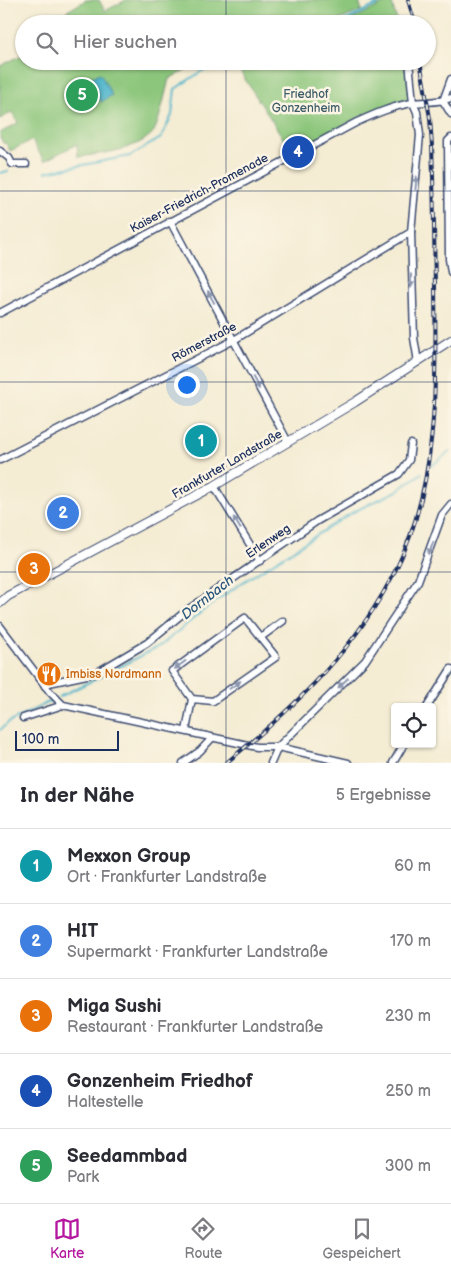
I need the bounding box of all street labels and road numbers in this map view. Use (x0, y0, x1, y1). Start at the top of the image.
street label: Kaiser-Friedrich-Promenade (127, 151, 271, 236)
street label: Römerstraße (169, 319, 239, 366)
street label: Frankfurter Landstraße (170, 427, 285, 502)
street label: Erlenweg (243, 521, 294, 562)

